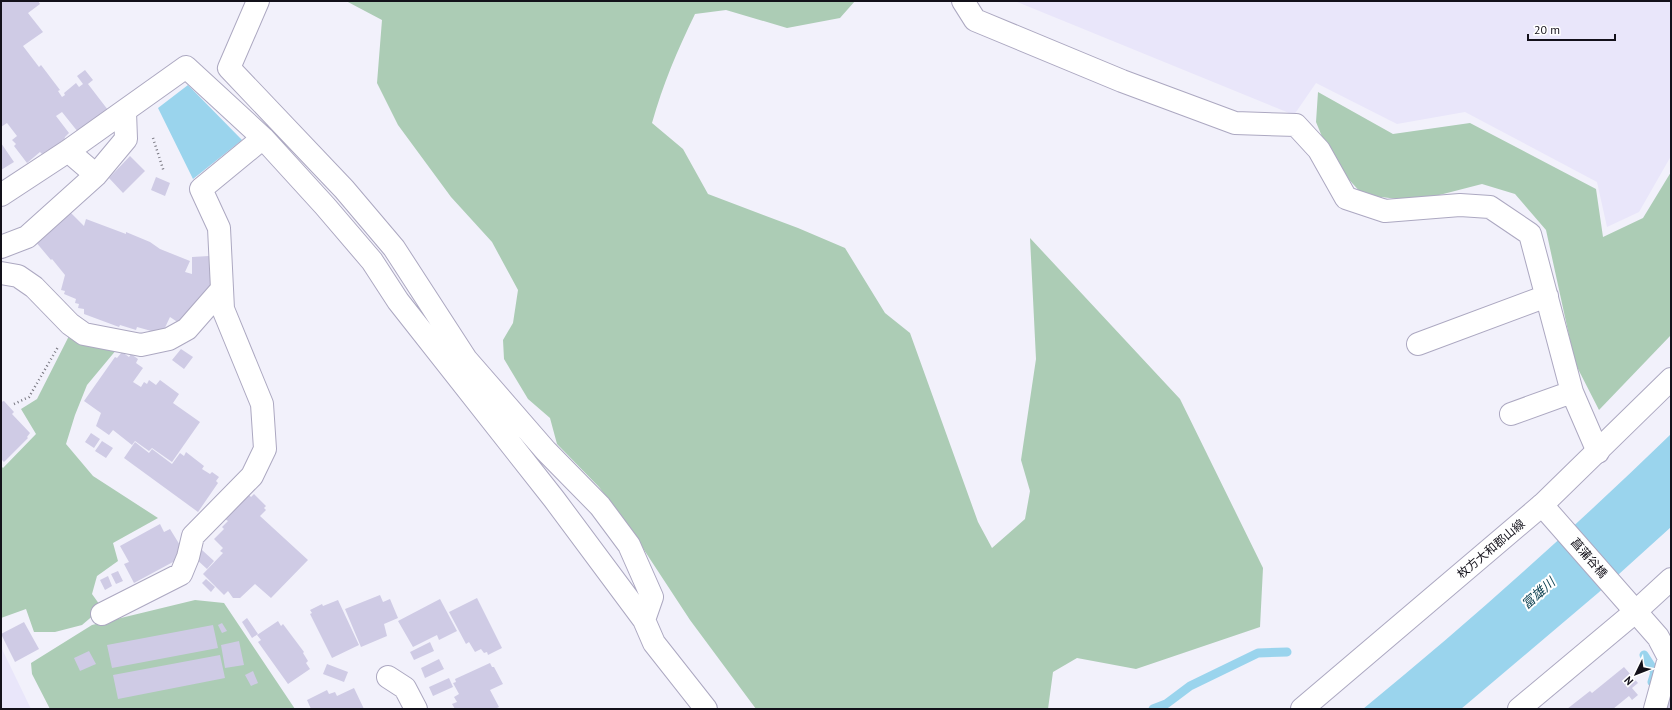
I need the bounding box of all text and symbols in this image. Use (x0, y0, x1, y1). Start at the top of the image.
scale bar (1528, 16, 1615, 42)
text: 20 m (1534, 22, 1560, 37)
street label: 枚方大和郡山線 (1454, 516, 1528, 581)
street label: 菖蒲谷橋 (1568, 535, 1611, 581)
water label: 富雄川 (1518, 573, 1560, 613)
north arrow (1616, 654, 1656, 694)
text: N (1621, 673, 1636, 688)

